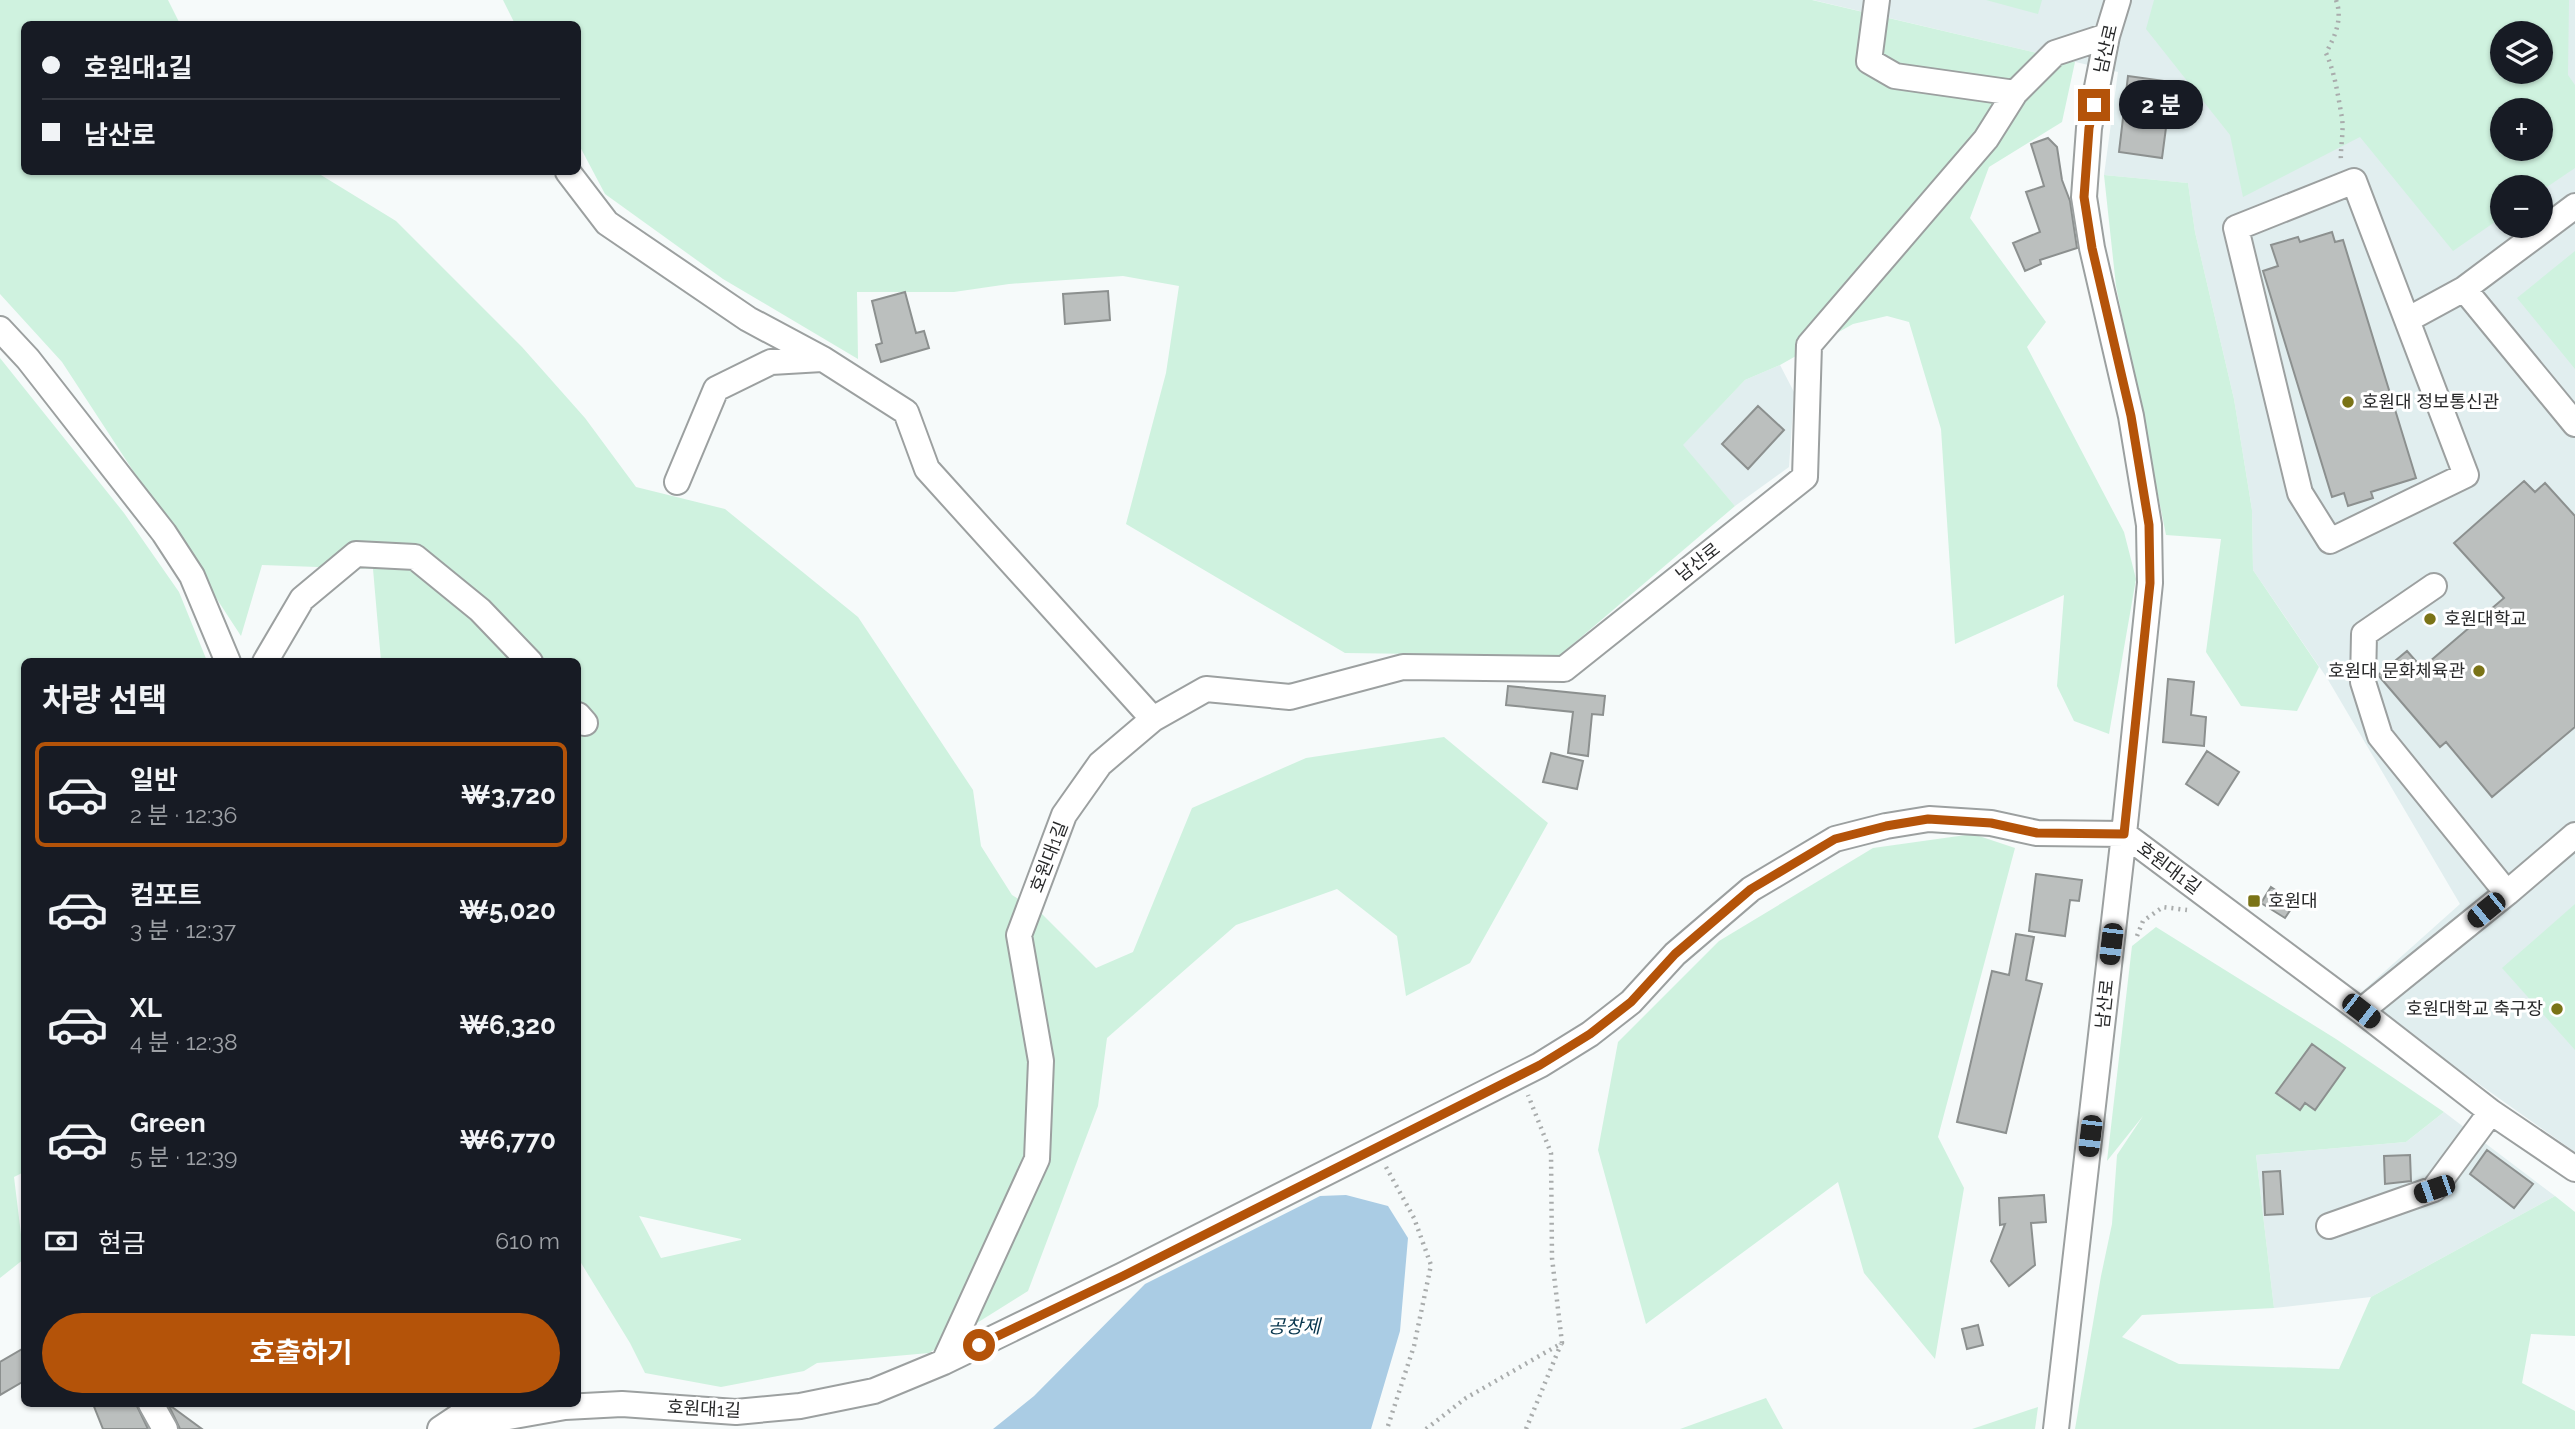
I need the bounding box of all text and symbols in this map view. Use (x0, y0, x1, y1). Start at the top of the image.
map controls (2490, 21, 2553, 238)
button: layers (2490, 21, 2553, 84)
street label: 남산로 (2090, 22, 2121, 75)
text: 호원대1길 (84, 53, 193, 83)
callout: 2 분 (2118, 80, 2202, 130)
route end (2078, 89, 2110, 121)
text: 2 분 (2141, 91, 2181, 118)
button: + (2490, 98, 2553, 161)
text: 남산로 (84, 120, 156, 150)
button: − (2490, 175, 2553, 238)
place label: 호원대 정보통신관 (2362, 391, 2500, 412)
marker: 호원대 정보통신관 (2340, 394, 2356, 410)
street label: 남산로 (1672, 538, 1724, 585)
place label: 호원대학교 (2444, 608, 2527, 629)
marker: 호원대학교 (2422, 611, 2438, 627)
place label: 호원대 문화체육관 (2328, 660, 2465, 681)
marker: 호원대 문화체육관 (2471, 663, 2487, 679)
text: 차량 선택 (42, 681, 167, 718)
icon: car (46, 763, 109, 826)
text: 일반 (130, 765, 178, 795)
text: ₩3,720 (461, 780, 556, 810)
text: 2 분 · 12:36 (130, 801, 237, 828)
street label: 호원대1길 (1025, 819, 1072, 895)
street label: 호원대1길 (2133, 837, 2205, 898)
icon: car (46, 878, 109, 941)
text: 컴포트 (130, 880, 202, 910)
car (2464, 889, 2509, 931)
place label: 호원대 (2268, 890, 2318, 911)
marker: 호원대 (2246, 893, 2262, 909)
text: ₩5,020 (459, 895, 556, 925)
text: 3 분 · 12:37 (130, 916, 236, 943)
car (2099, 922, 2124, 966)
street label: 남산로 (2091, 978, 2118, 1030)
car (2338, 990, 2385, 1032)
icon: car (46, 993, 109, 1056)
text: XL (130, 993, 162, 1023)
place label: 호원대학교 축구장 (2406, 998, 2543, 1019)
marker: 호원대학교 축구장 (2549, 1001, 2565, 1017)
text: ₩6,320 (459, 1010, 556, 1040)
text: 4 분 · 12:38 (130, 1028, 238, 1055)
icon: car (46, 1108, 109, 1171)
text: Green (130, 1108, 206, 1138)
car (2078, 1114, 2103, 1158)
text: ₩6,770 (460, 1125, 556, 1155)
text: 5 분 · 12:39 (130, 1143, 238, 1170)
car (2411, 1172, 2458, 1206)
icon: cash (42, 1222, 80, 1260)
text: 610 m (495, 1227, 560, 1254)
text: 현금 (98, 1228, 146, 1258)
button: 호출하기 (42, 1313, 560, 1393)
water label: 공창제 (1268, 1315, 1323, 1337)
route start (963, 1329, 995, 1361)
street label: 호원대1길 (667, 1396, 742, 1421)

